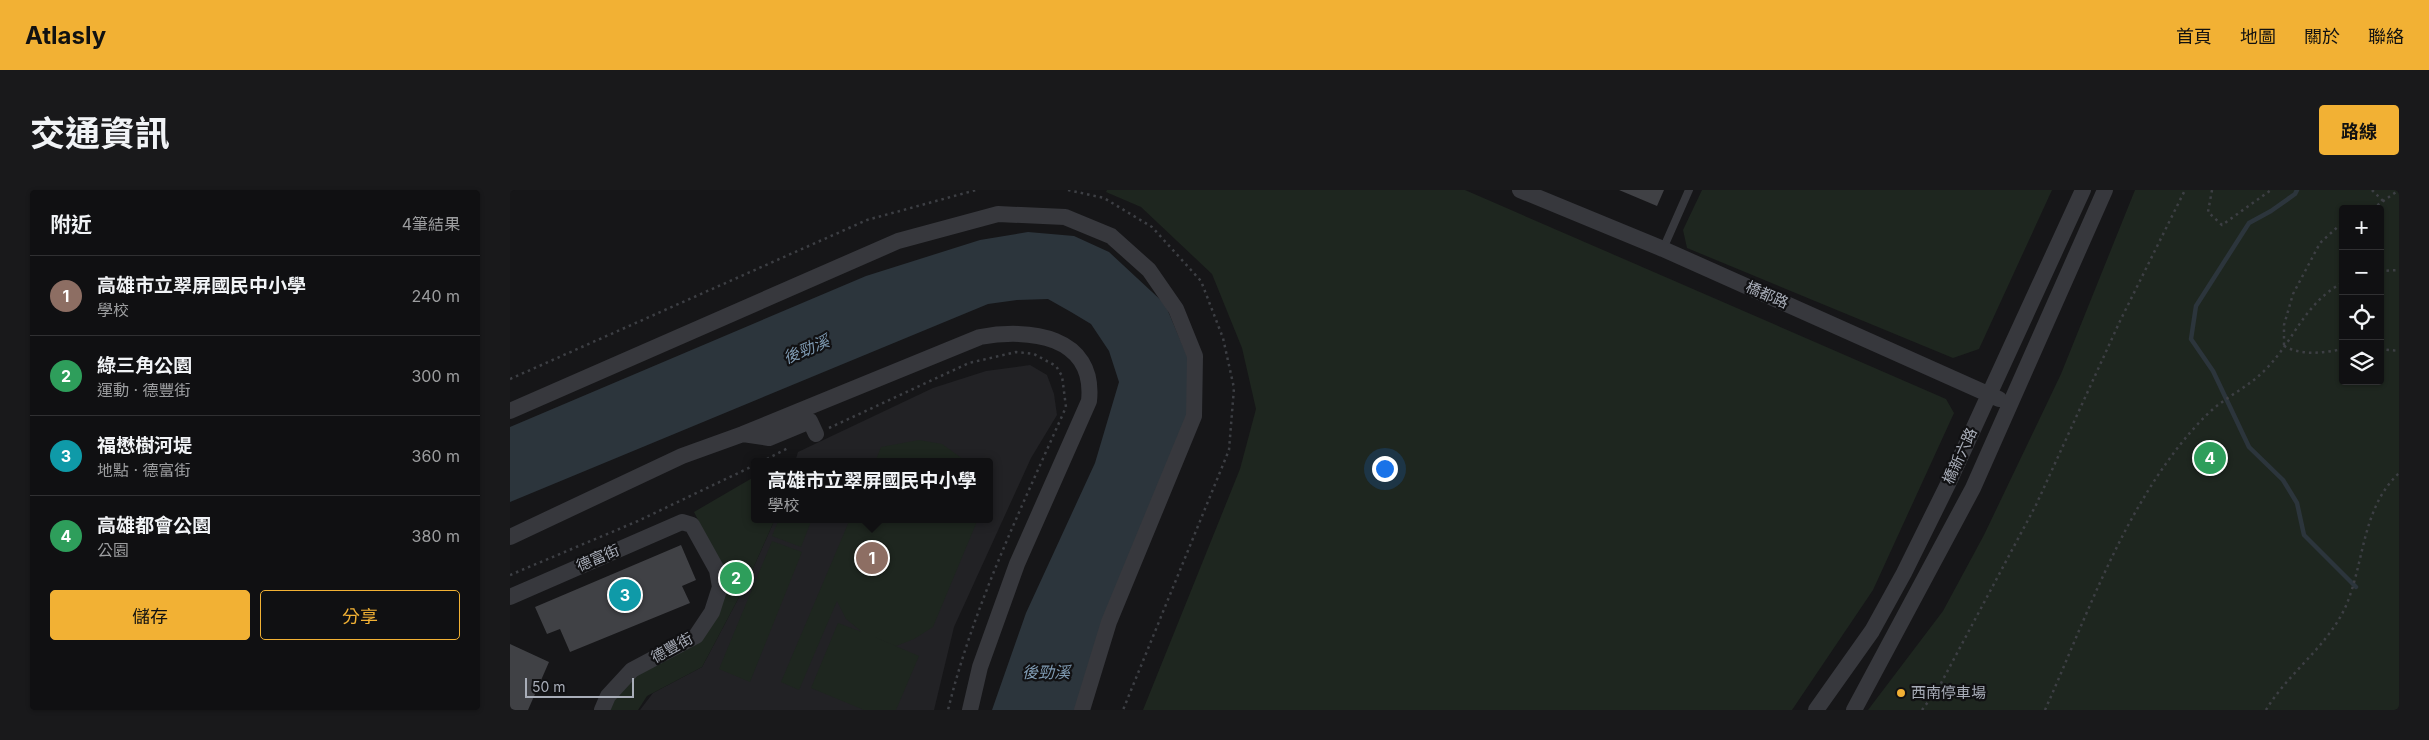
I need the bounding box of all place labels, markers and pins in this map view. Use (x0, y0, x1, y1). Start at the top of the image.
pin: 4 (2194, 439, 2226, 477)
pin: 1 (856, 539, 888, 577)
pin: 2 (720, 559, 752, 597)
pin: 3 (609, 576, 641, 614)
place label: 西南停車場 (1911, 683, 1986, 702)
marker: 西南停車場 (1895, 687, 1907, 699)

